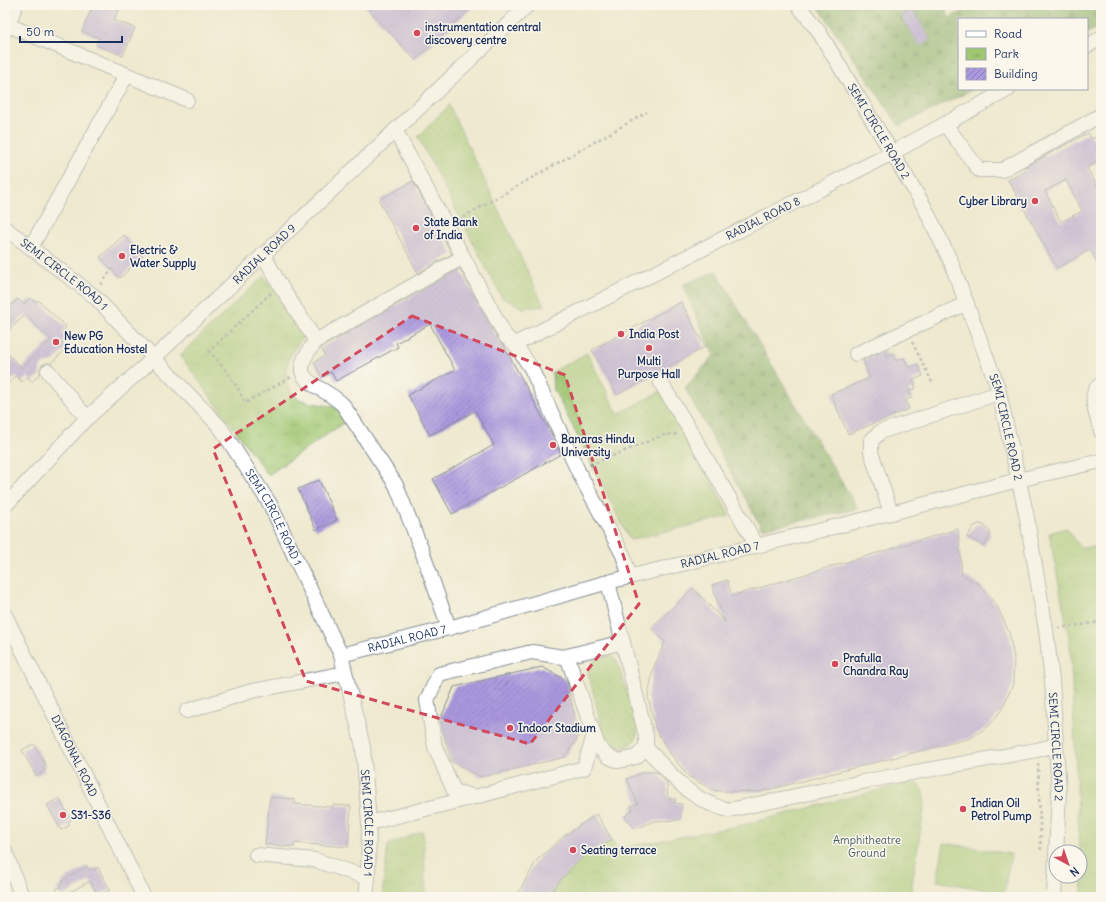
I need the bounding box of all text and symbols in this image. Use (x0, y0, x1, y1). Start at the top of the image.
scale bar (20, 18, 122, 44)
legend (958, 18, 1088, 90)
place label: instrumentation central discovery centre (425, 20, 541, 48)
text: 50 m (26, 24, 55, 39)
text: Road (994, 26, 1022, 41)
marker: instrumentation central discovery centre (412, 28, 422, 38)
text: Park (994, 46, 1019, 61)
text: Building (994, 66, 1038, 81)
street label: SEMI CIRCLE ROAD 2 (845, 81, 913, 182)
street label: RADIAL ROAD 8 (724, 194, 802, 243)
place label: Cyber Library (959, 194, 1027, 209)
marker: Cyber Library (1030, 196, 1040, 206)
place label: State Bank of India (424, 215, 478, 242)
street label: RADIAL ROAD 9 (230, 221, 299, 287)
marker: State Bank of India (411, 223, 421, 233)
street label: SEMI CIRCLE ROAD 1 (18, 235, 111, 313)
place label: Electric & Water Supply (130, 243, 196, 271)
marker: Electric & Water Supply (117, 251, 127, 261)
place label: India Post (629, 327, 679, 341)
place label: New PG Education Hostel (64, 329, 147, 356)
marker: India Post (616, 329, 626, 339)
marker: New PG Education Hostel (51, 337, 61, 347)
marker: Multi Purpose Hall (644, 343, 654, 353)
place label: Multi Purpose Hall (618, 354, 680, 382)
street label: SEMI CIRCLE ROAD 2 (986, 372, 1025, 482)
place label: Banaras Hindu University (561, 432, 636, 460)
marker: Banaras Hindu University (548, 440, 558, 450)
street label: SEMI CIRCLE ROAD 1 (242, 466, 305, 568)
street label: RADIAL ROAD 7 (679, 538, 761, 571)
street label: RADIAL ROAD 7 (366, 622, 448, 655)
place label: Prafulla Chandra Ray (843, 651, 908, 679)
marker: Prafulla Chandra Ray (830, 659, 840, 669)
street label: SEMI CIRCLE ROAD 2 (1046, 692, 1066, 802)
street label: DIAGONAL ROAD (48, 713, 101, 799)
place label: Indoor Stadium (518, 721, 596, 735)
marker: Indoor Stadium (505, 723, 515, 733)
street label: SEMI CIRCLE ROAD 1 (358, 769, 376, 877)
place label: Indian Oil Petrol Pump (971, 796, 1031, 824)
marker: Indian Oil Petrol Pump (958, 804, 968, 814)
place label: S31-S36 (71, 808, 111, 822)
marker: S31-S36 (58, 810, 68, 820)
park label: Amphitheatre Ground (833, 833, 901, 860)
place label: Seating terrace (581, 843, 657, 858)
north arrow (1048, 844, 1088, 884)
marker: Seating terrace (568, 845, 578, 855)
text: N (1067, 864, 1082, 879)

